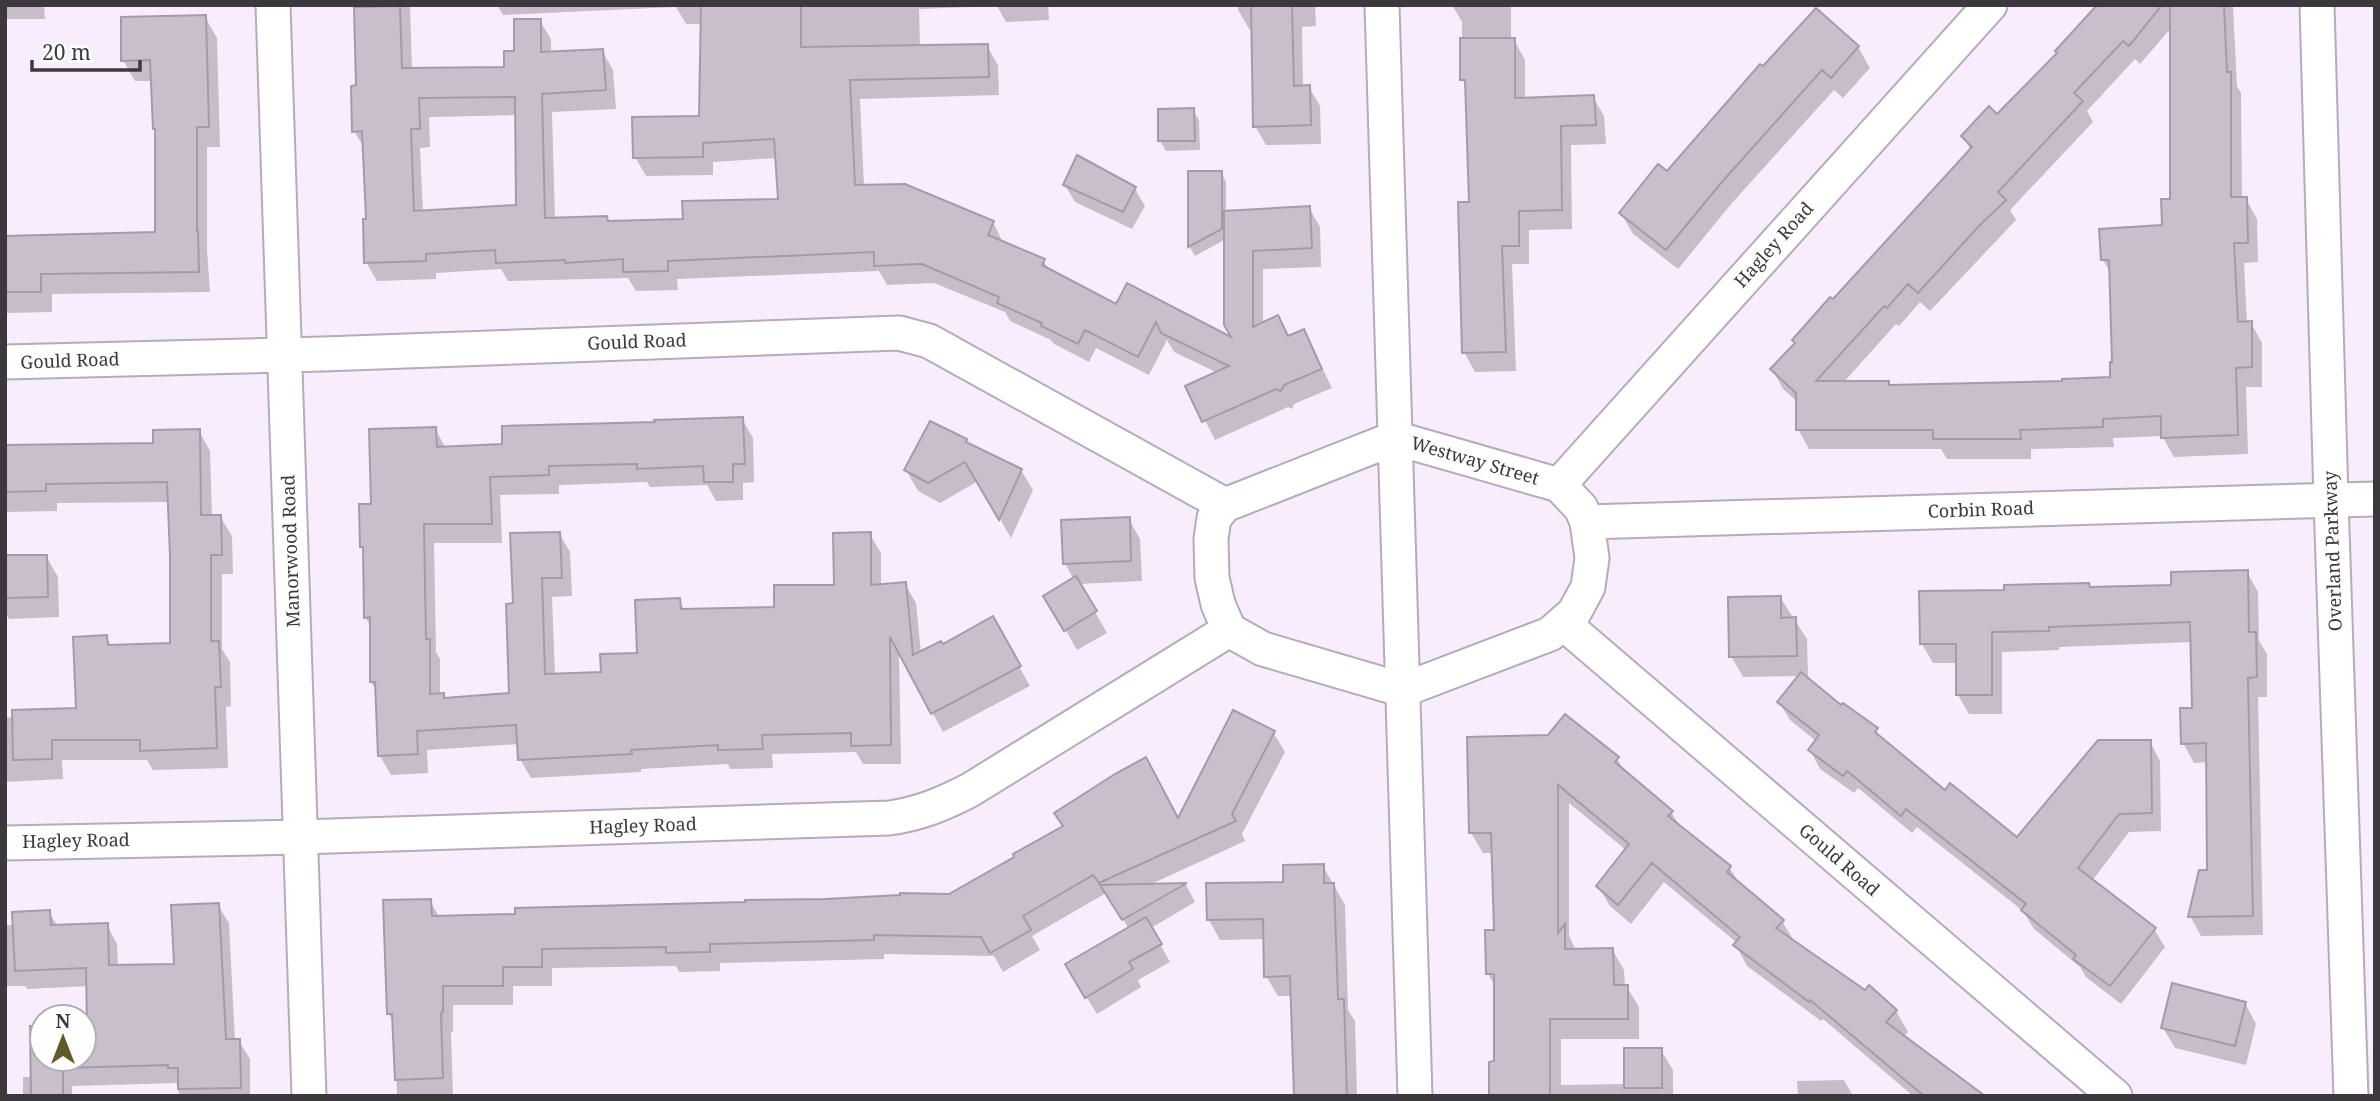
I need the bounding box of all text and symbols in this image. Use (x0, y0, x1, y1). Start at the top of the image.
scale bar (32, 28, 140, 72)
text: 20 m (42, 38, 91, 66)
street label: Hagley Road (1728, 196, 1818, 292)
street label: Gould Road (587, 327, 687, 355)
street label: Gould Road (20, 346, 120, 374)
street label: Westway Street (1408, 430, 1542, 490)
street label: Overland Parkway (2317, 470, 2347, 632)
street label: Manorwood Road (275, 474, 305, 628)
street label: Corbin Road (1927, 495, 2035, 523)
street label: Hagley Road (589, 811, 697, 839)
street label: Gould Road (1794, 818, 1885, 901)
street label: Hagley Road (22, 827, 130, 853)
north arrow (28, 1003, 98, 1073)
text: N (56, 1008, 71, 1034)

